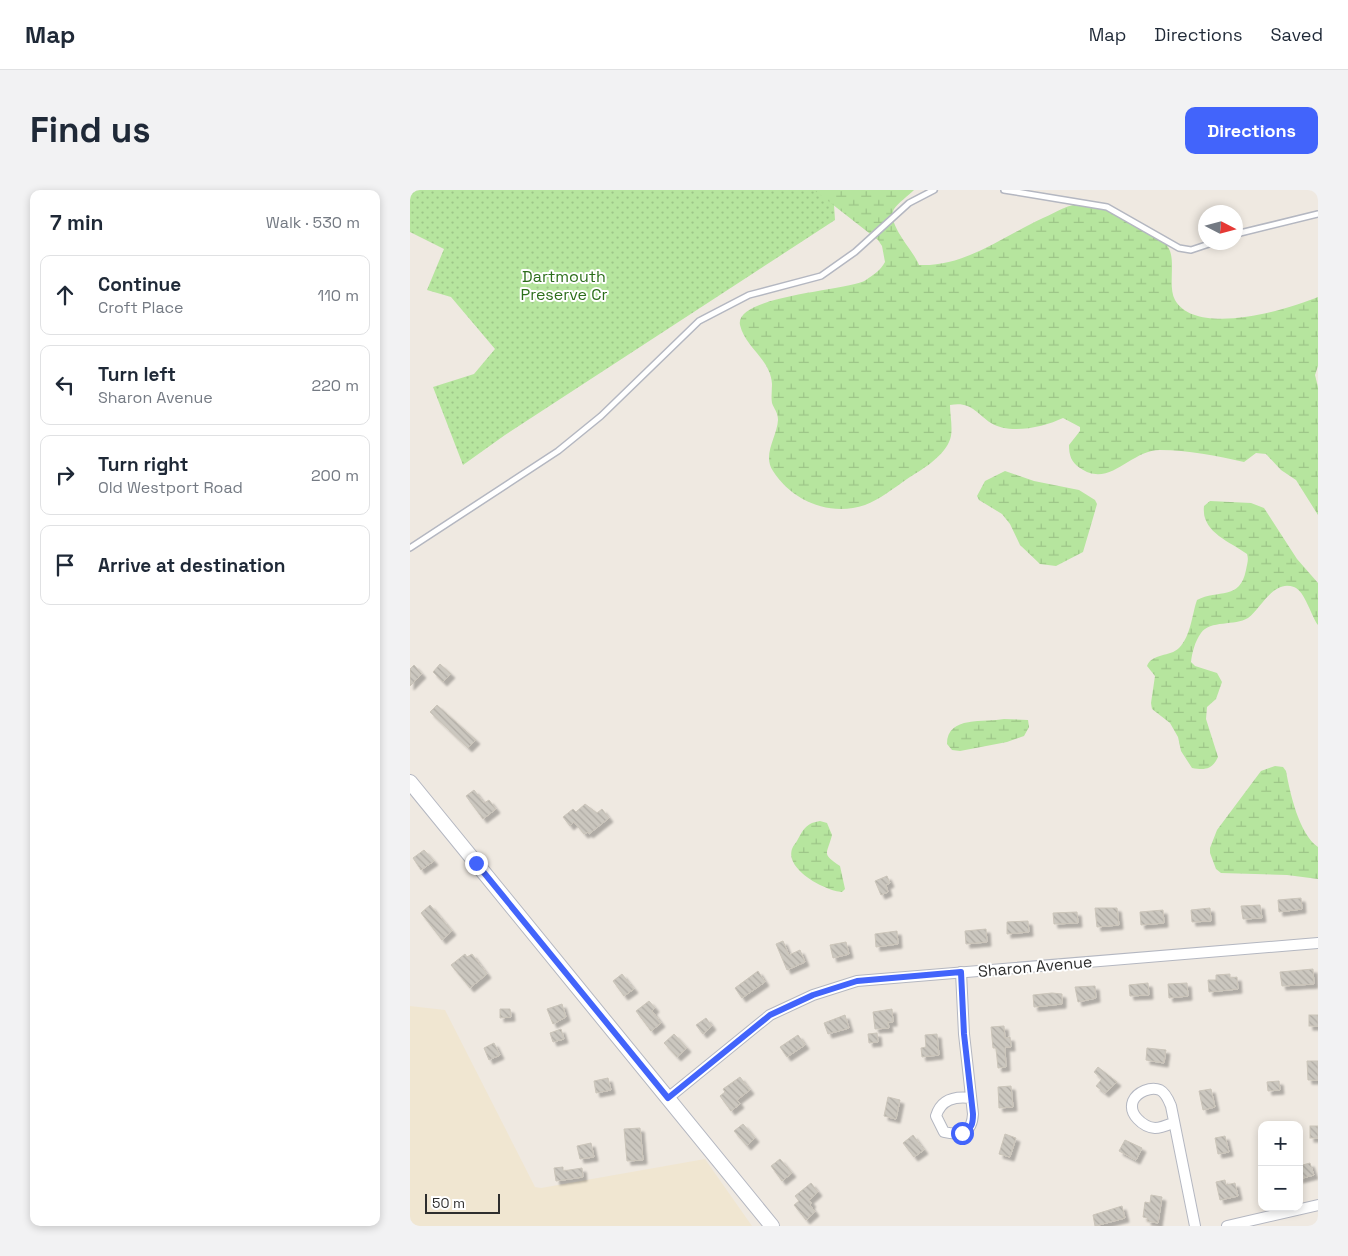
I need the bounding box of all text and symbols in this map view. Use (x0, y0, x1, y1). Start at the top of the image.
text: Map (25, 19, 75, 50)
text: Map (1089, 23, 1126, 46)
text: Directions (1154, 23, 1243, 46)
text: Saved (1271, 23, 1323, 46)
button: Directions (1185, 107, 1318, 154)
text: Find us (30, 108, 151, 152)
north arrow (1198, 205, 1243, 250)
text: 7 min (50, 209, 103, 236)
text: Walk · 530 m (266, 212, 360, 233)
park label: Dartmouth Preserve Cr (521, 266, 607, 305)
text: Continue (98, 272, 181, 297)
icon: ahead (51, 281, 79, 309)
text: 110 m (317, 285, 359, 306)
text: Croft Place (98, 297, 183, 318)
text: Turn left (98, 362, 176, 387)
icon: left (51, 371, 79, 399)
text: 220 m (312, 375, 359, 396)
text: Sharon Avenue (98, 387, 213, 408)
text: Turn right (98, 452, 188, 477)
icon: right (51, 461, 79, 489)
text: 200 m (311, 465, 359, 486)
text: Old Westport Road (98, 477, 243, 498)
icon: arrive (51, 551, 79, 579)
text: Arrive at destination (98, 553, 286, 578)
route end (465, 852, 488, 875)
street label: Sharon Avenue (977, 951, 1093, 982)
map controls (1258, 1121, 1303, 1211)
button: + (1258, 1121, 1303, 1166)
route start (951, 1122, 974, 1145)
button: − (1258, 1166, 1303, 1211)
scale bar (425, 1191, 500, 1214)
text: 50 m (432, 1194, 465, 1212)

